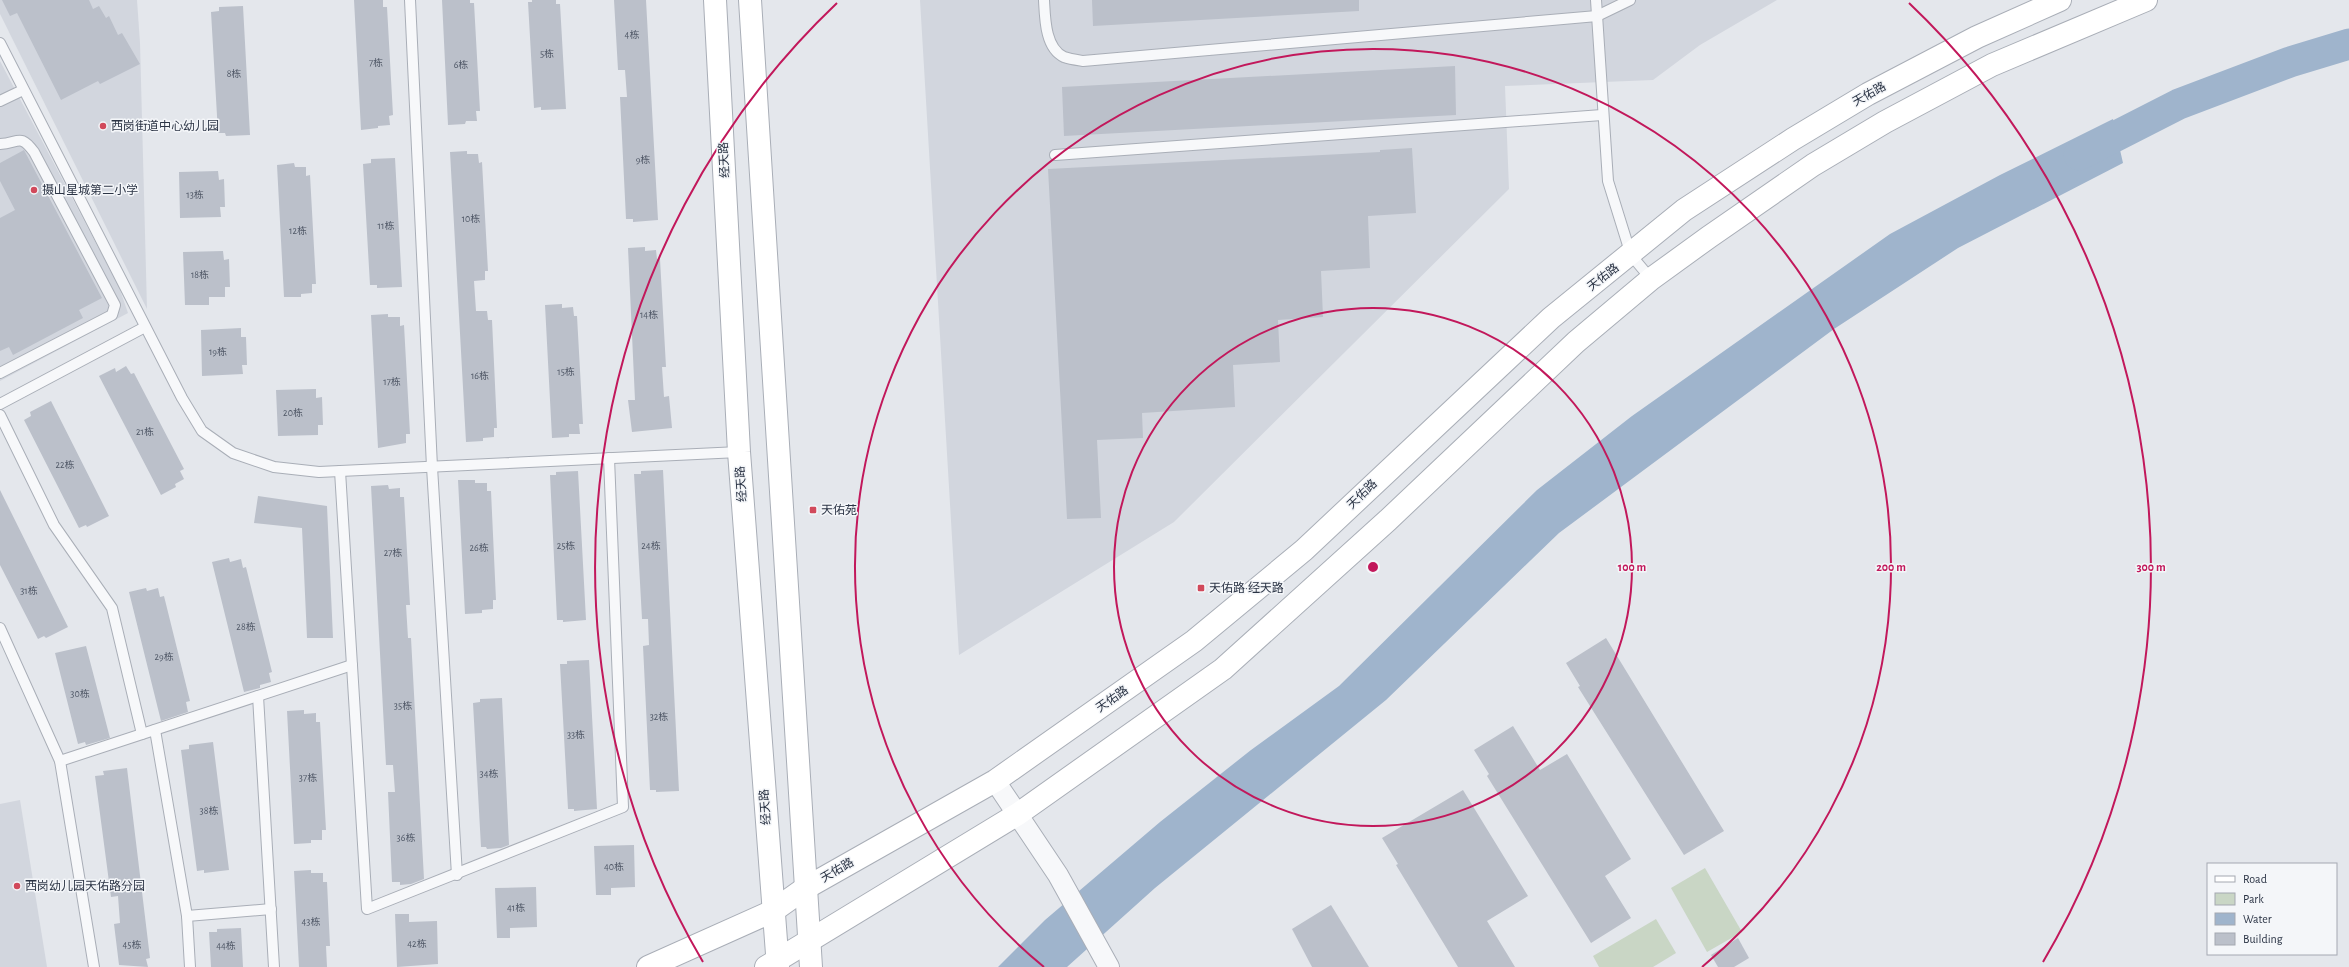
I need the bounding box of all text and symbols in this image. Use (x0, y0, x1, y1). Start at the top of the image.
house number: 4栋 (625, 29, 639, 40)
house number: 5栋 (540, 48, 554, 59)
house number: 7栋 (369, 57, 383, 68)
house number: 6栋 (454, 59, 468, 70)
house number: 8栋 (227, 68, 241, 79)
street label: 天佑路 (1850, 79, 1888, 108)
place label: 西岗街道中心幼儿园 (111, 119, 219, 132)
marker: 西岗街道中心幼儿园 (98, 121, 108, 131)
street label: 经天路 (716, 142, 731, 178)
house number: 9栋 (636, 154, 650, 165)
place label: 摄山星城第二小学 (42, 183, 138, 196)
marker: 摄山星城第二小学 (29, 185, 39, 195)
house number: 13栋 (186, 189, 204, 200)
house number: 10栋 (462, 213, 480, 224)
house number: 11栋 (378, 220, 394, 231)
house number: 12栋 (289, 225, 307, 236)
street label: 天佑路 (1585, 260, 1621, 293)
house number: 18栋 (191, 269, 209, 280)
house number: 14栋 (640, 309, 658, 320)
house number: 19栋 (209, 346, 227, 357)
house number: 15栋 (557, 366, 575, 377)
house number: 16栋 (471, 370, 489, 381)
house number: 17栋 (383, 376, 401, 387)
house number: 20栋 (283, 407, 303, 418)
house number: 21栋 (136, 426, 154, 437)
house number: 22栋 (55, 459, 75, 470)
street label: 经天路 (733, 466, 748, 502)
street label: 天佑路 (1344, 476, 1379, 511)
place label: 天佑苑 (821, 503, 857, 516)
marker: 天佑苑 (808, 505, 818, 515)
house number: 25栋 (557, 540, 575, 551)
house number: 24栋 (641, 540, 661, 551)
house number: 26栋 (469, 542, 489, 553)
house number: 27栋 (384, 547, 402, 558)
centre of rings (1366, 560, 1380, 574)
text: 100 m (1618, 561, 1646, 573)
text: 200 m (1876, 561, 1906, 573)
text: 300 m (2136, 561, 2166, 573)
place label: 天佑路·经天路 (1209, 581, 1284, 594)
marker: 天佑路·经天路 (1196, 583, 1206, 593)
house number: 31栋 (20, 585, 38, 596)
house number: 28栋 (236, 621, 256, 632)
house number: 29栋 (154, 651, 174, 662)
street label: 天佑路 (1093, 683, 1130, 714)
house number: 30栋 (70, 688, 90, 699)
house number: 35栋 (394, 700, 412, 711)
house number: 32栋 (650, 711, 668, 722)
house number: 33栋 (567, 729, 585, 740)
house number: 34栋 (480, 768, 498, 779)
house number: 37栋 (299, 772, 317, 783)
street label: 经天路 (757, 789, 772, 825)
house number: 38栋 (200, 805, 218, 816)
house number: 36栋 (397, 832, 415, 843)
street label: 天佑路 (818, 855, 856, 884)
house number: 40栋 (604, 861, 624, 872)
legend (2207, 863, 2337, 955)
text: Road (2243, 873, 2267, 885)
place label: 西岗幼儿园天佑路分园 (25, 879, 145, 892)
marker: 西岗幼儿园天佑路分园 (12, 881, 22, 891)
text: Park (2243, 893, 2264, 905)
house number: 41栋 (507, 902, 525, 913)
text: Water (2243, 913, 2272, 925)
house number: 43栋 (302, 916, 320, 927)
text: Building (2243, 933, 2283, 945)
house number: 42栋 (407, 938, 427, 949)
house number: 45栋 (123, 939, 142, 950)
house number: 44栋 (216, 940, 236, 951)

